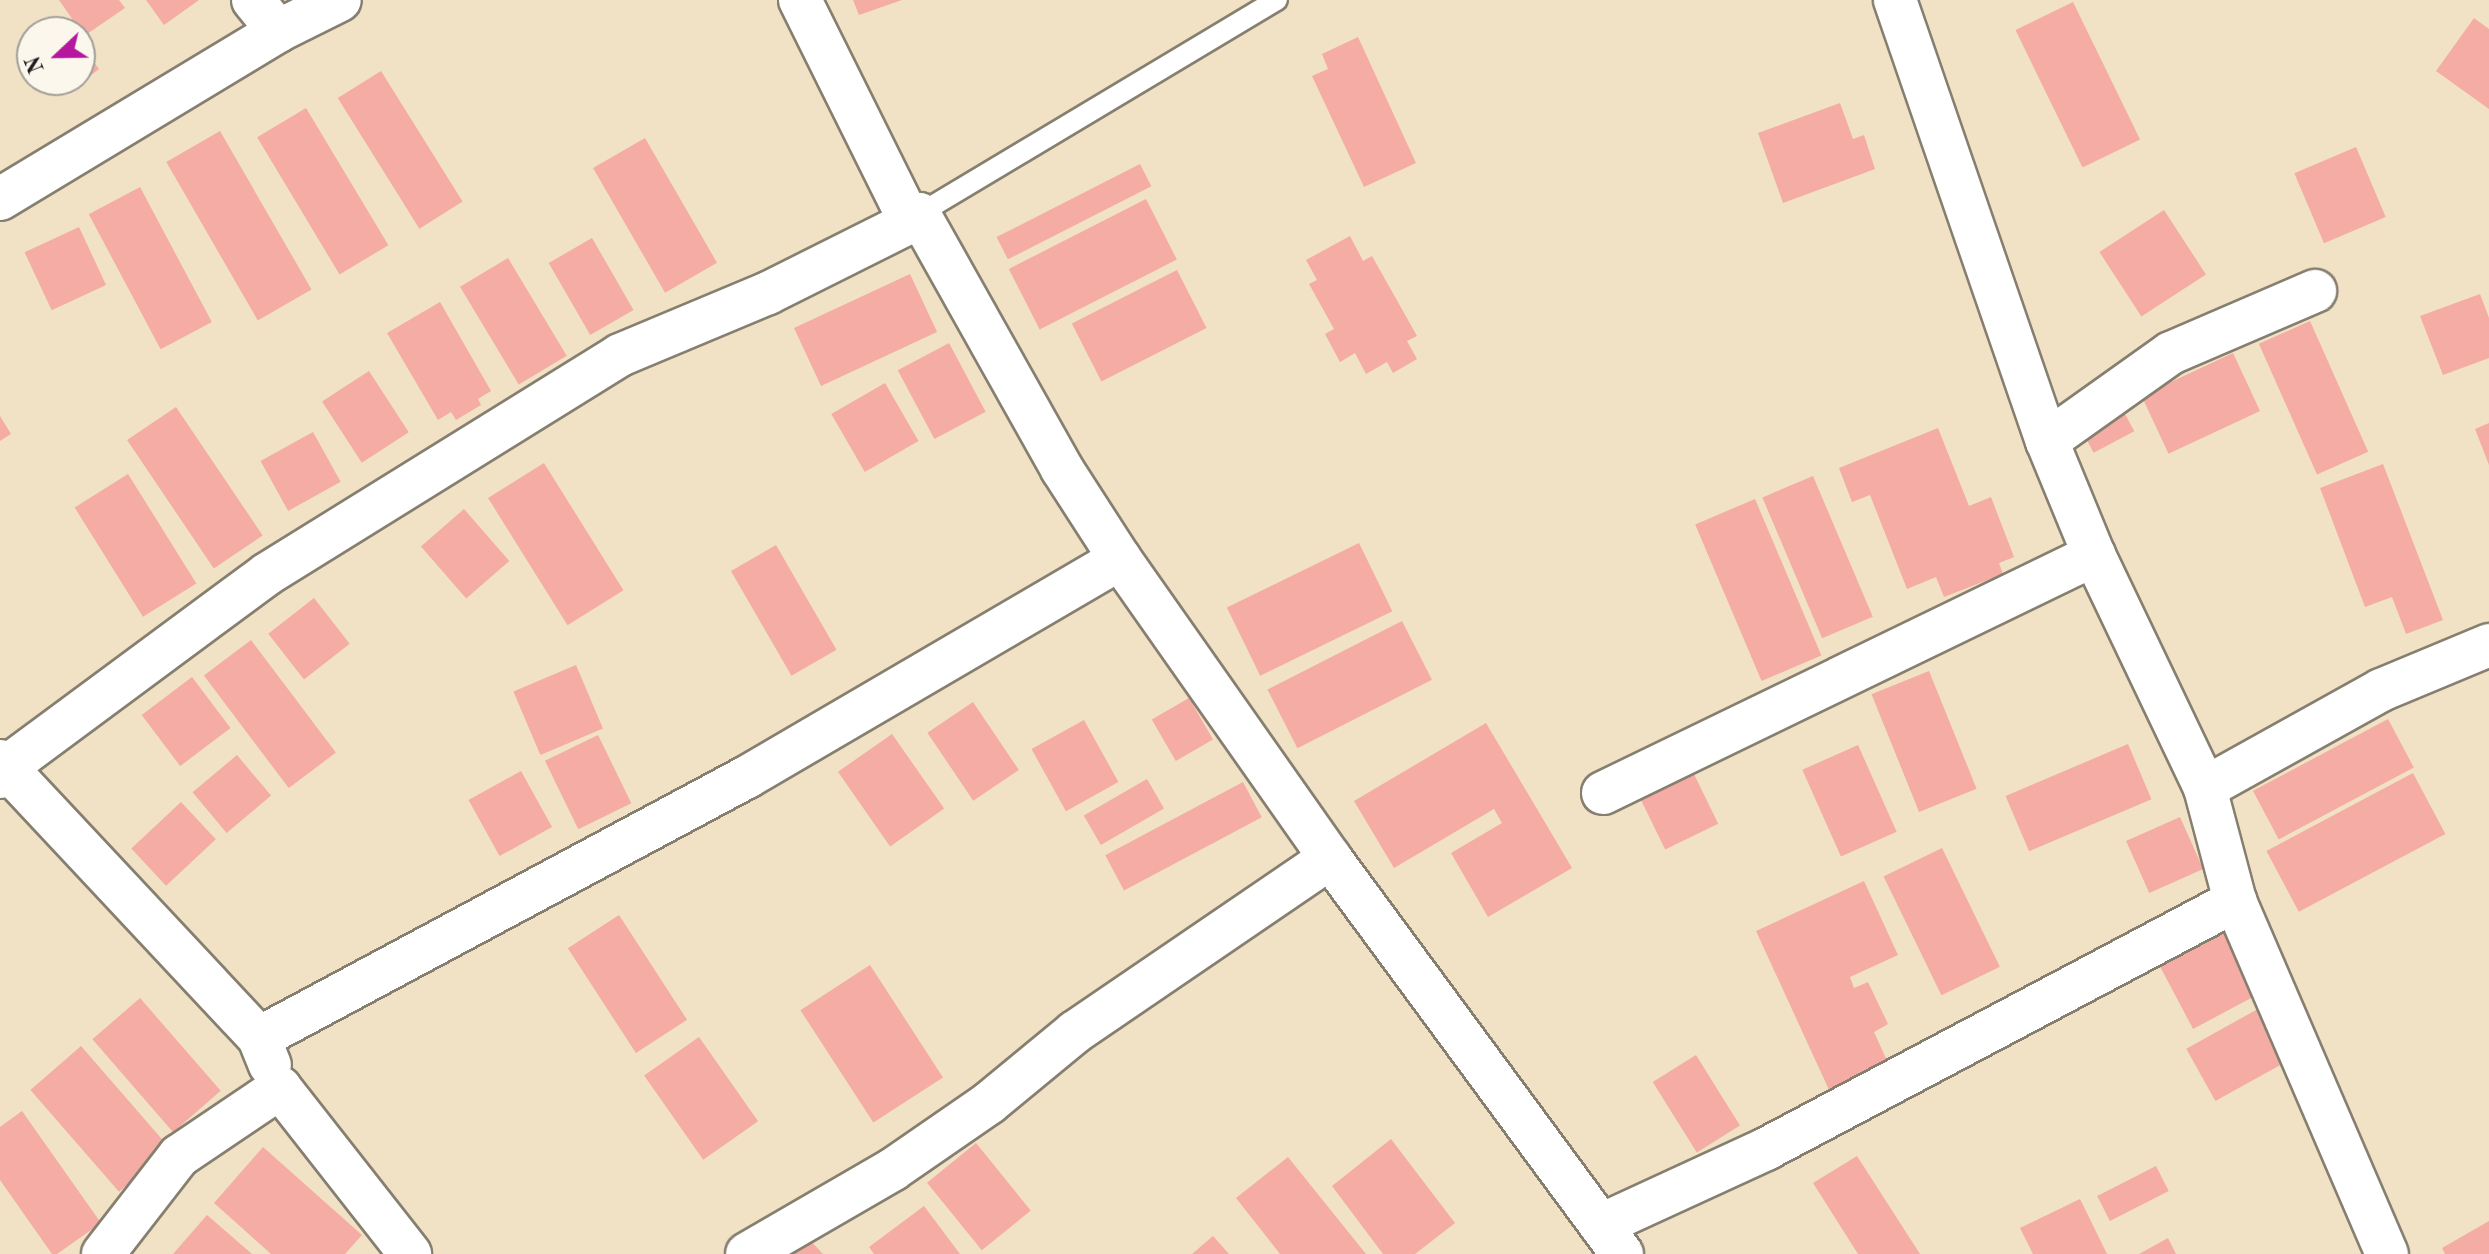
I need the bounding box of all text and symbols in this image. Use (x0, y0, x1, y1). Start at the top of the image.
north arrow (16, 16, 96, 96)
text: N (22, 52, 49, 76)

